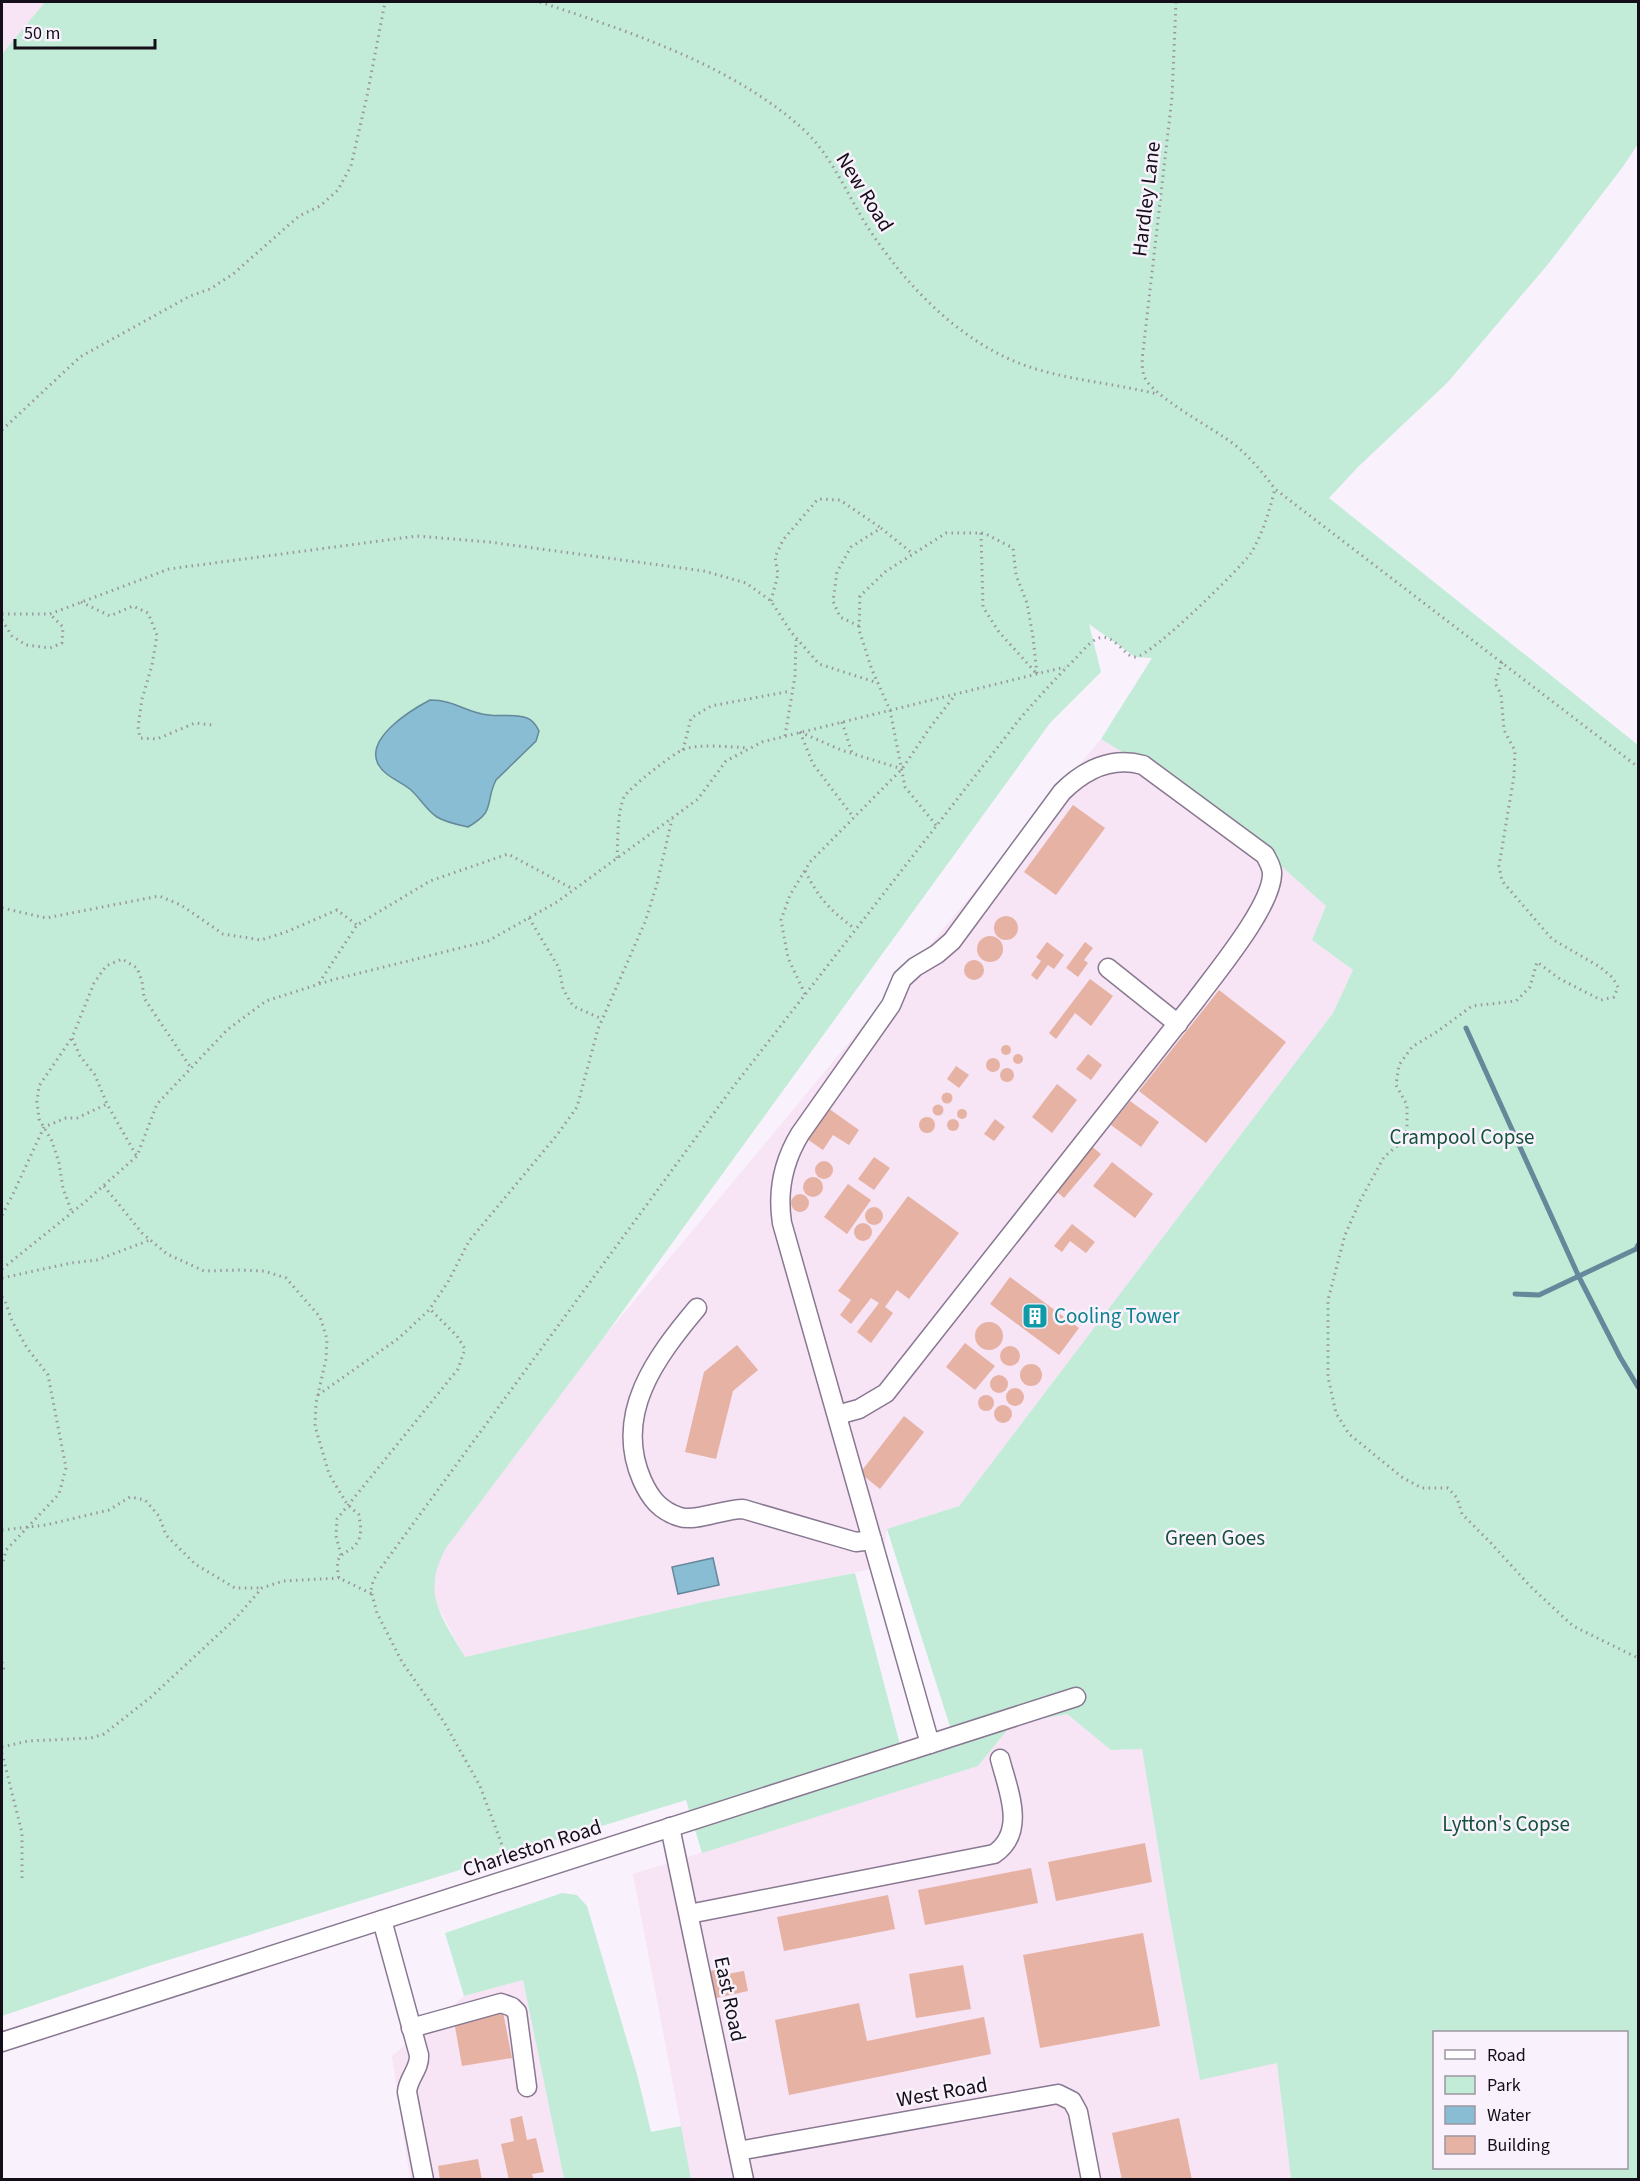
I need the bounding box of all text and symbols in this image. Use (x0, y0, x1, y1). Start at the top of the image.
scale bar (15, 12, 154, 50)
text: 50 m (24, 21, 60, 46)
street label: Hardley Lane (1124, 140, 1168, 258)
street label: New Road (829, 147, 901, 237)
park label: Crampool Copse (1390, 1122, 1534, 1152)
building icon: Cooling Tower (1020, 1301, 1050, 1331)
place label: Cooling Tower (1054, 1301, 1180, 1331)
park label: Green Goes (1165, 1523, 1265, 1553)
park label: Lytton's Copse (1442, 1809, 1570, 1839)
street label: Charleston Road (459, 1811, 605, 1885)
street label: East Road (706, 1954, 754, 2044)
legend (1433, 2031, 1628, 2169)
text: Road (1487, 2043, 1526, 2068)
street label: West Road (894, 2069, 990, 2115)
text: Park (1487, 2073, 1521, 2098)
text: Water (1487, 2103, 1531, 2128)
text: Building (1487, 2133, 1550, 2158)

